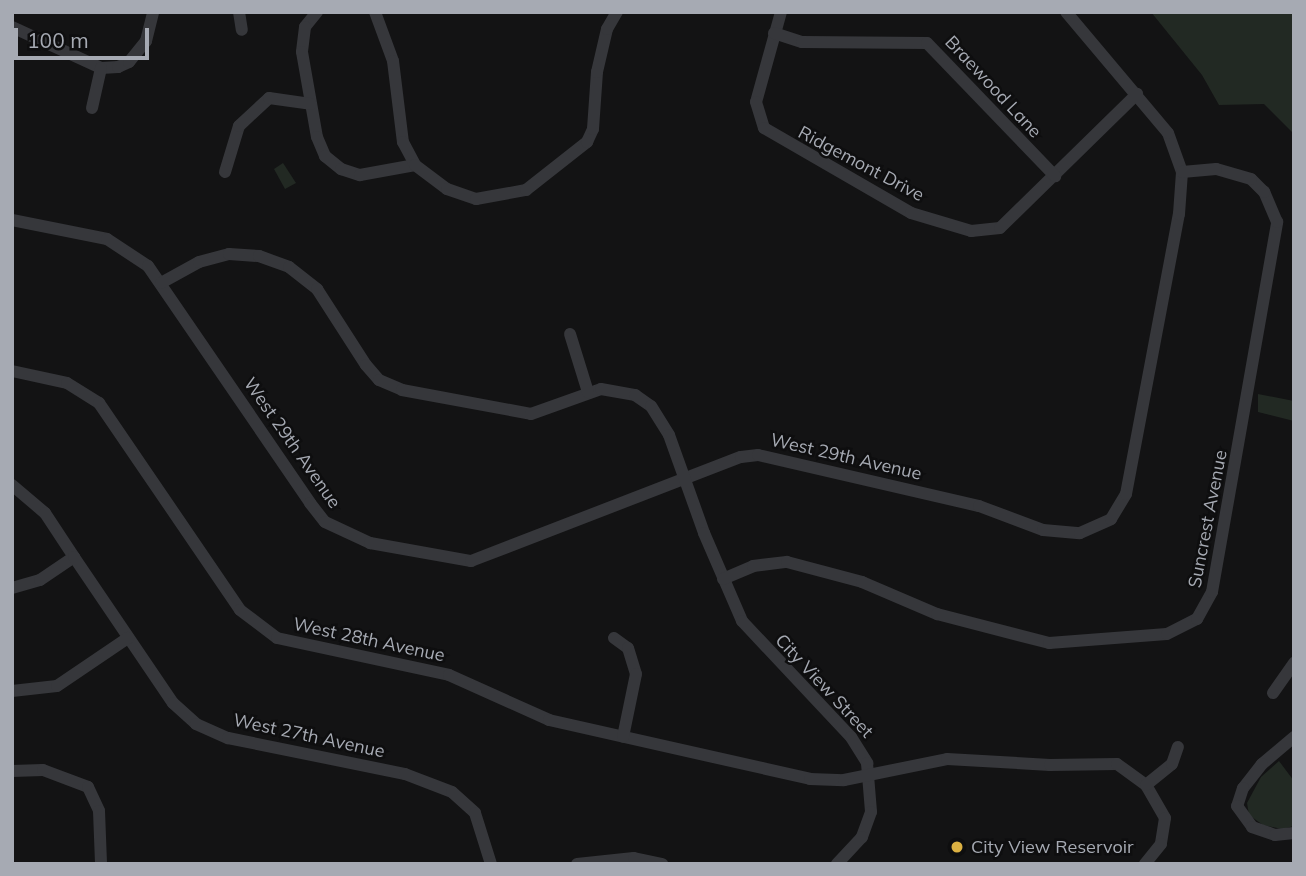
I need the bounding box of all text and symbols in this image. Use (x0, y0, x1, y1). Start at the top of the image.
scale bar (18, 14, 152, 58)
text: 100 m (27, 27, 89, 53)
street label: Braewood Lane (940, 31, 1046, 143)
street label: Ridgemont Drive (794, 122, 928, 206)
street label: West 29th Avenue (239, 374, 345, 512)
street label: West 29th Avenue (768, 429, 924, 485)
street label: Suncrest Avenue (1184, 448, 1232, 590)
street label: West 28th Avenue (291, 613, 447, 667)
street label: City View Street (770, 630, 878, 742)
street label: West 27th Avenue (231, 709, 387, 763)
place label: City View Reservoir (971, 836, 1133, 858)
marker: City View Reservoir (949, 839, 965, 855)

